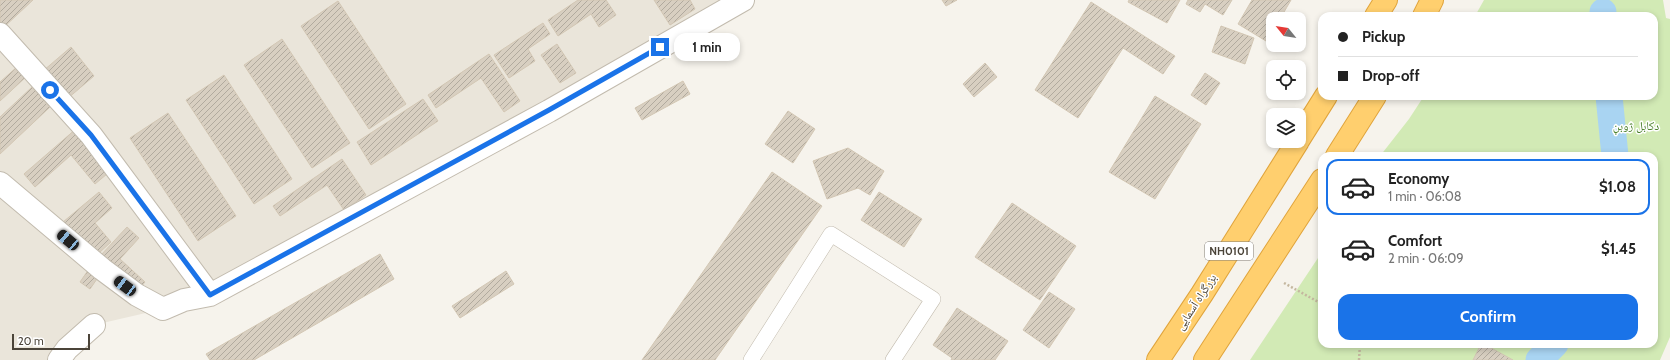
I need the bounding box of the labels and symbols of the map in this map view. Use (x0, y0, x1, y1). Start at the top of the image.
north arrow (1266, 12, 1306, 52)
callout: 1 min (674, 33, 740, 61)
route end (651, 38, 669, 56)
route start (41, 81, 59, 99)
park label: دکابل ژوبڼ (1613, 118, 1659, 135)
car (55, 228, 81, 252)
road number: NH0101 (1205, 242, 1253, 260)
street label: بزرگراه آسمایی (1172, 271, 1220, 333)
car (112, 274, 138, 298)
scale bar (12, 332, 90, 351)

